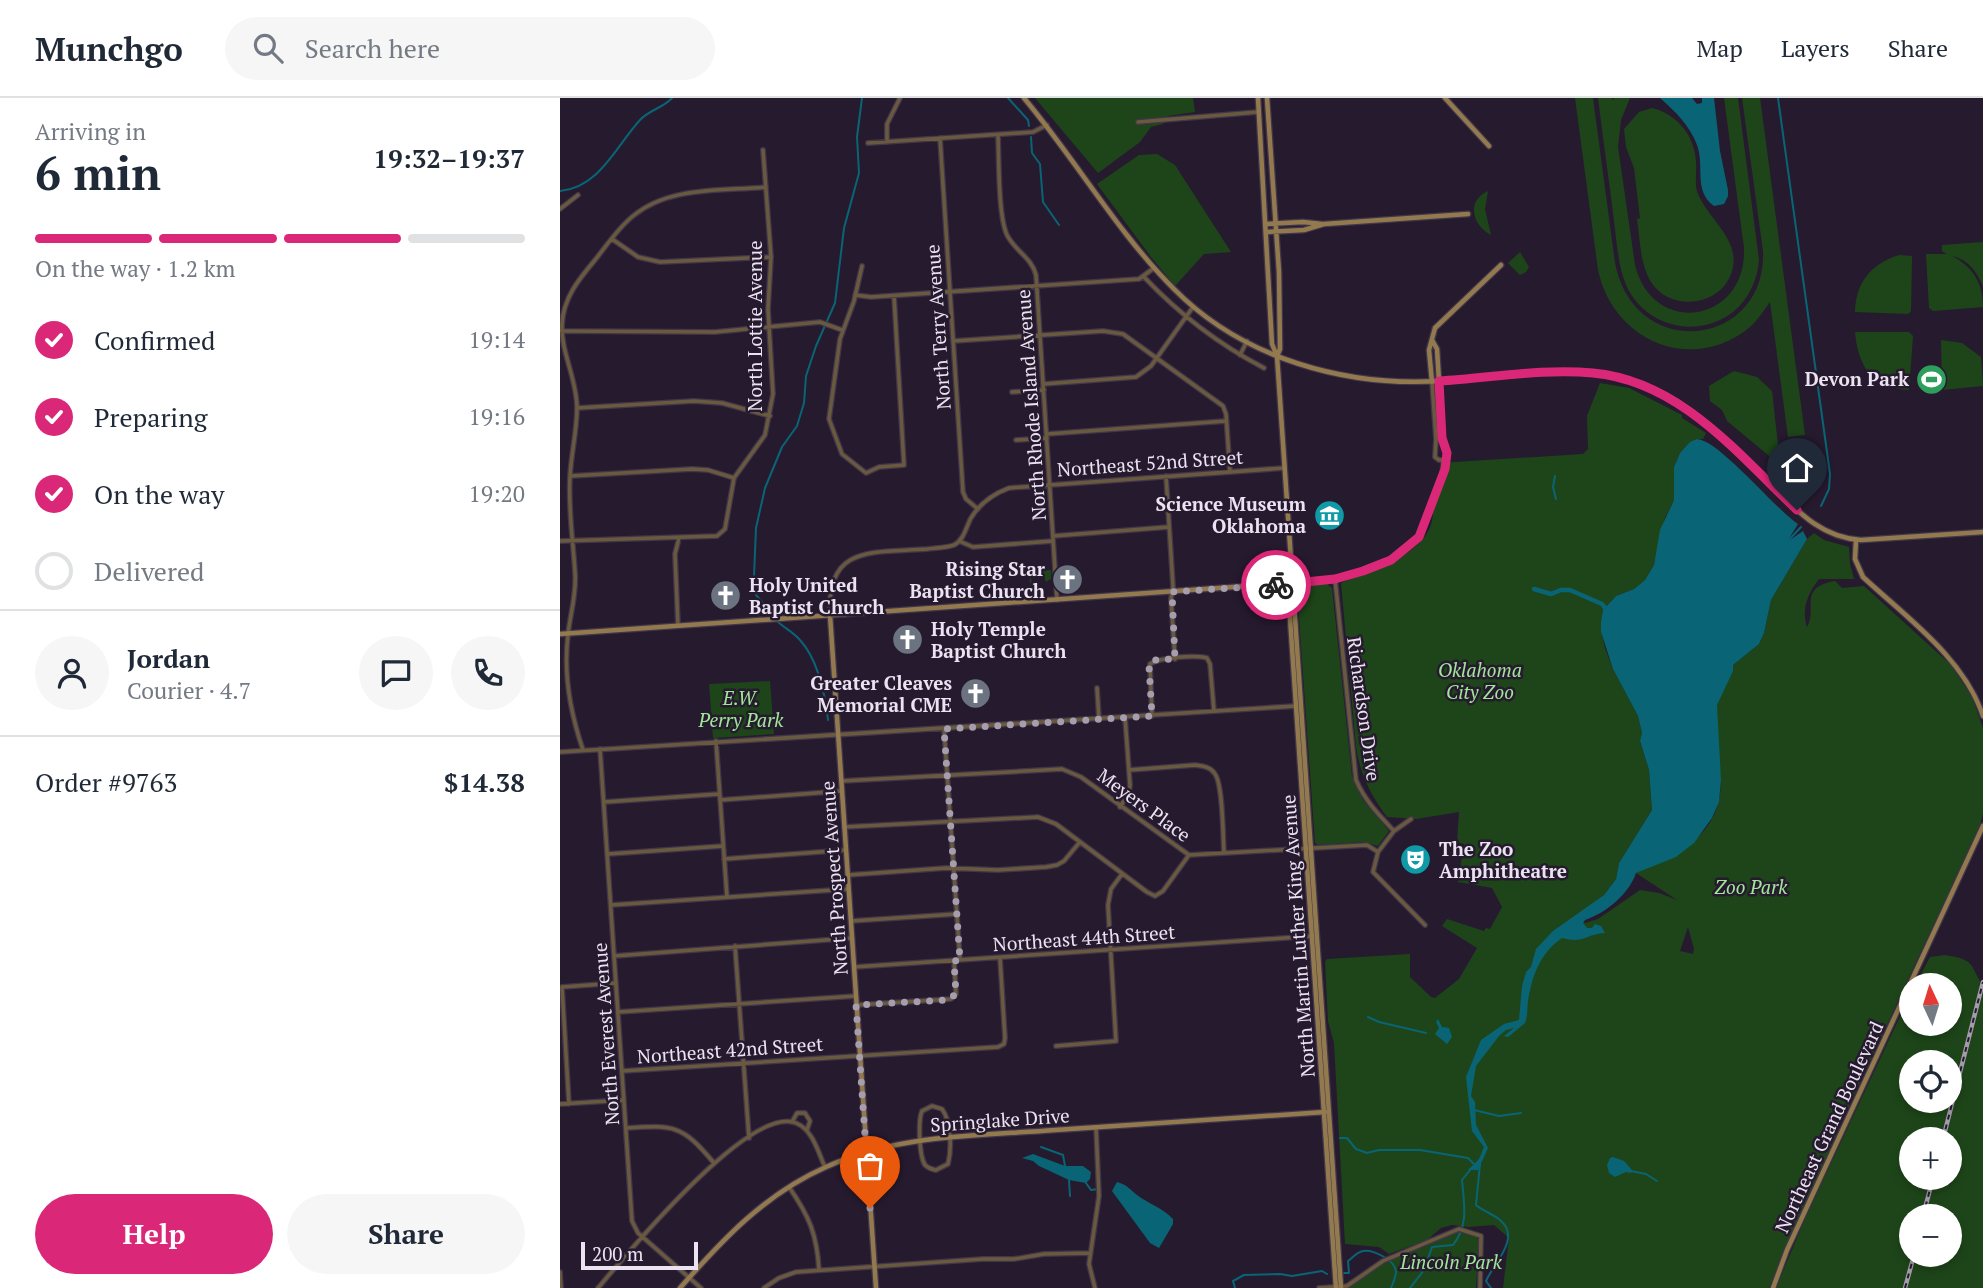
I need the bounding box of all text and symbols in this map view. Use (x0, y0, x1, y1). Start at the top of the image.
search box (225, 17, 715, 80)
text: Munchgo (35, 27, 183, 70)
icon: search (249, 29, 287, 67)
text: Search here (305, 31, 440, 65)
text: Map (1696, 32, 1743, 64)
text: Layers (1781, 32, 1850, 64)
text: Share (1888, 32, 1948, 64)
text: Arriving in (35, 116, 146, 147)
text: 19:32–19:37 (373, 141, 525, 175)
text: 6 min (35, 142, 161, 203)
street label: North Lottie Avenue (742, 240, 767, 412)
street label: North Terry Avenue (919, 244, 956, 411)
text: On the way · 1.2 km (35, 253, 235, 284)
street label: North Rhode Island Avenue (1010, 289, 1051, 521)
icon: check (35, 321, 73, 359)
text: Confirmed (94, 323, 215, 357)
text: 19:14 (468, 324, 525, 355)
sports icon: Devon Park (1915, 362, 1949, 396)
place label: Devon Park (1805, 366, 1910, 391)
icon: check (35, 398, 73, 436)
text: Preparing (94, 400, 207, 434)
text: 19:16 (468, 401, 525, 432)
pin (1767, 438, 1827, 510)
street label: Northeast 52nd Street (1056, 444, 1244, 481)
icon: home (1778, 449, 1816, 487)
icon: check (35, 475, 73, 513)
text: On the way (94, 477, 225, 511)
text: 19:20 (468, 478, 525, 509)
place label: Science Museum Oklahoma (1156, 491, 1306, 538)
museum icon: Science Museum Oklahoma (1312, 498, 1346, 532)
courier (1241, 550, 1311, 620)
text: Delivered (94, 554, 204, 588)
place label: Rising Star Baptist Church (910, 556, 1046, 603)
church icon: Rising Star Baptist Church (1051, 563, 1085, 597)
icon: bike (1257, 566, 1295, 604)
place label: Holy United Baptist Church (749, 572, 884, 619)
church icon: Holy United Baptist Church (709, 579, 743, 613)
place label: Holy Temple Baptist Church (931, 616, 1066, 663)
church icon: Holy Temple Baptist Church (891, 623, 925, 657)
street label: Richardson Drive (1342, 635, 1387, 783)
button: person (35, 636, 109, 710)
button: chat (359, 636, 433, 710)
button: phone (451, 636, 525, 710)
text: Jordan (127, 641, 210, 675)
park label: Oklahoma City Zoo (1438, 657, 1522, 704)
place label: Greater Cleaves Memorial CME (810, 670, 952, 717)
text: Courier · 4.7 (127, 675, 251, 706)
church icon: Greater Cleaves Memorial CME (958, 677, 992, 711)
park label: E.W. Perry Park (698, 685, 784, 732)
street label: Meyers Place (1093, 762, 1196, 847)
text: Order #9763 (35, 765, 177, 799)
text: $14.38 (444, 765, 525, 799)
street label: North Prospect Avenue (814, 780, 853, 976)
street label: North Martin Luther King Avenue (1275, 794, 1320, 1078)
place label: The Zoo Amphitheatre (1439, 836, 1567, 883)
theatre icon: The Zoo Amphitheatre (1399, 843, 1433, 877)
park label: Zoo Park (1715, 874, 1788, 899)
street label: Northeast 44th Street (992, 919, 1176, 956)
street label: North Everest Avenue (587, 942, 624, 1126)
north arrow (1899, 973, 1962, 1036)
map controls (1899, 973, 1962, 1267)
street label: Northeast Grand Boulevard (1769, 1017, 1889, 1237)
street label: Northeast 42nd Street (636, 1031, 824, 1068)
button: locate (1899, 1050, 1962, 1113)
street label: Springlake Drive (929, 1102, 1070, 1137)
button: + (1899, 1127, 1962, 1190)
pin (840, 1136, 900, 1208)
icon: bag (851, 1147, 889, 1185)
button: Help (35, 1194, 273, 1274)
button: Share (287, 1194, 525, 1274)
button: − (1899, 1204, 1962, 1267)
scale bar (581, 1239, 698, 1271)
text: 200 m (592, 1241, 643, 1266)
park label: Lincoln Park (1399, 1249, 1503, 1274)

